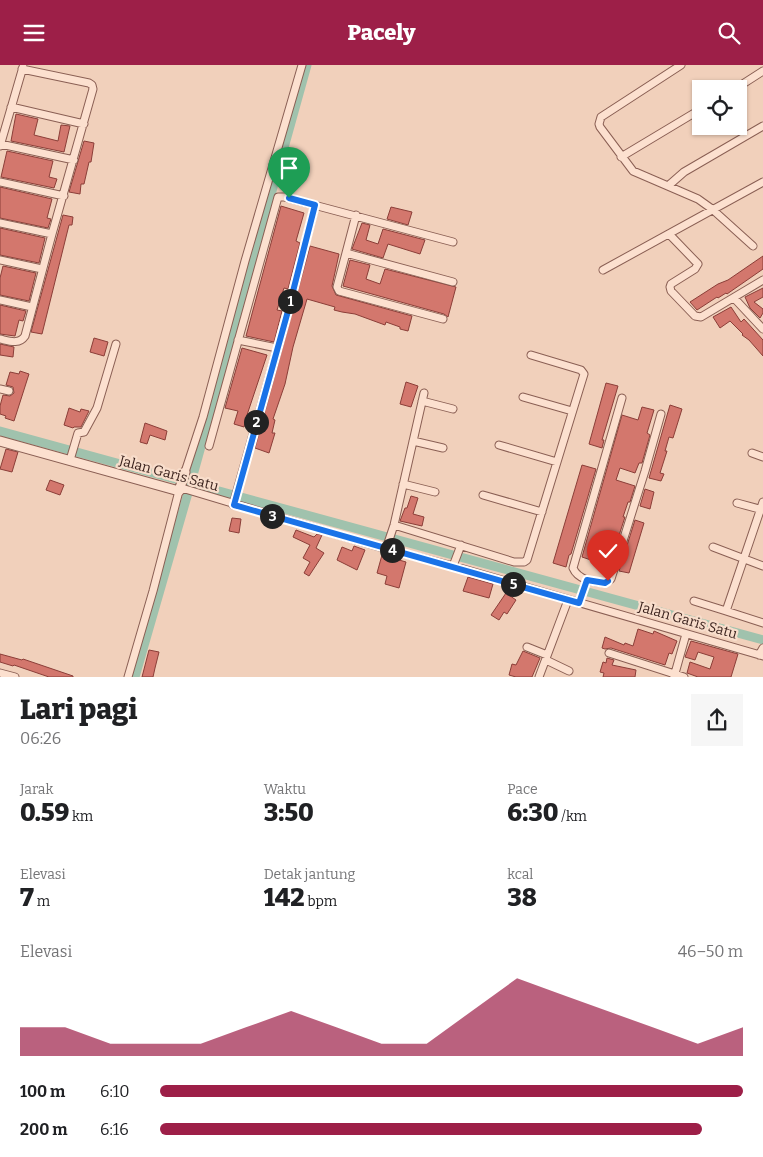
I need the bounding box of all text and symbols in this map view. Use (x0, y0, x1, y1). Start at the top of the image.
icon: menu (20, 19, 48, 47)
text: Pacely (347, 19, 416, 46)
icon: search (715, 19, 743, 47)
map controls (692, 80, 747, 135)
button: locate (692, 80, 747, 135)
pin (268, 147, 310, 198)
icon: arrive (275, 154, 303, 182)
pin: 1 (278, 289, 302, 313)
text: 1 (287, 293, 294, 310)
pin: 2 (244, 409, 268, 435)
text: 2 (253, 414, 260, 431)
street label: Jalan Garis Satu (116, 452, 221, 495)
pin: 3 (260, 503, 284, 529)
text: 3 (268, 508, 277, 525)
pin (587, 530, 629, 581)
pin: 4 (380, 537, 404, 563)
icon: check (594, 537, 622, 565)
text: 4 (388, 542, 397, 559)
pin: 5 (500, 571, 526, 597)
text: 5 (510, 576, 517, 593)
street label: Jalan Garis Satu (635, 598, 740, 643)
text: Lari pagi (20, 693, 137, 726)
button: share (691, 694, 743, 746)
text: 06:26 (20, 729, 61, 748)
text: Jarak (20, 781, 53, 798)
text: Waktu (264, 781, 306, 798)
text: Pace (507, 781, 538, 798)
text: 0.59 (20, 798, 69, 828)
text: 3:50 (264, 798, 314, 828)
text: 6:30 (507, 798, 559, 828)
text: km (69, 808, 93, 825)
text: /km (559, 808, 587, 825)
text: Elevasi (20, 866, 66, 883)
text: Detak jantung (264, 866, 355, 883)
text: kcal (507, 866, 533, 883)
text: 7 (20, 883, 34, 913)
text: 142 (264, 883, 305, 913)
text: 38 (507, 883, 537, 913)
text: m (34, 893, 50, 910)
text: bpm (305, 893, 337, 910)
text: Elevasi (20, 942, 72, 961)
text: 46–50 m (678, 942, 743, 961)
text: 100 m (20, 1082, 65, 1101)
text: 6:10 (100, 1082, 130, 1101)
text: 200 m (20, 1120, 67, 1139)
text: 6:16 (100, 1120, 129, 1139)

